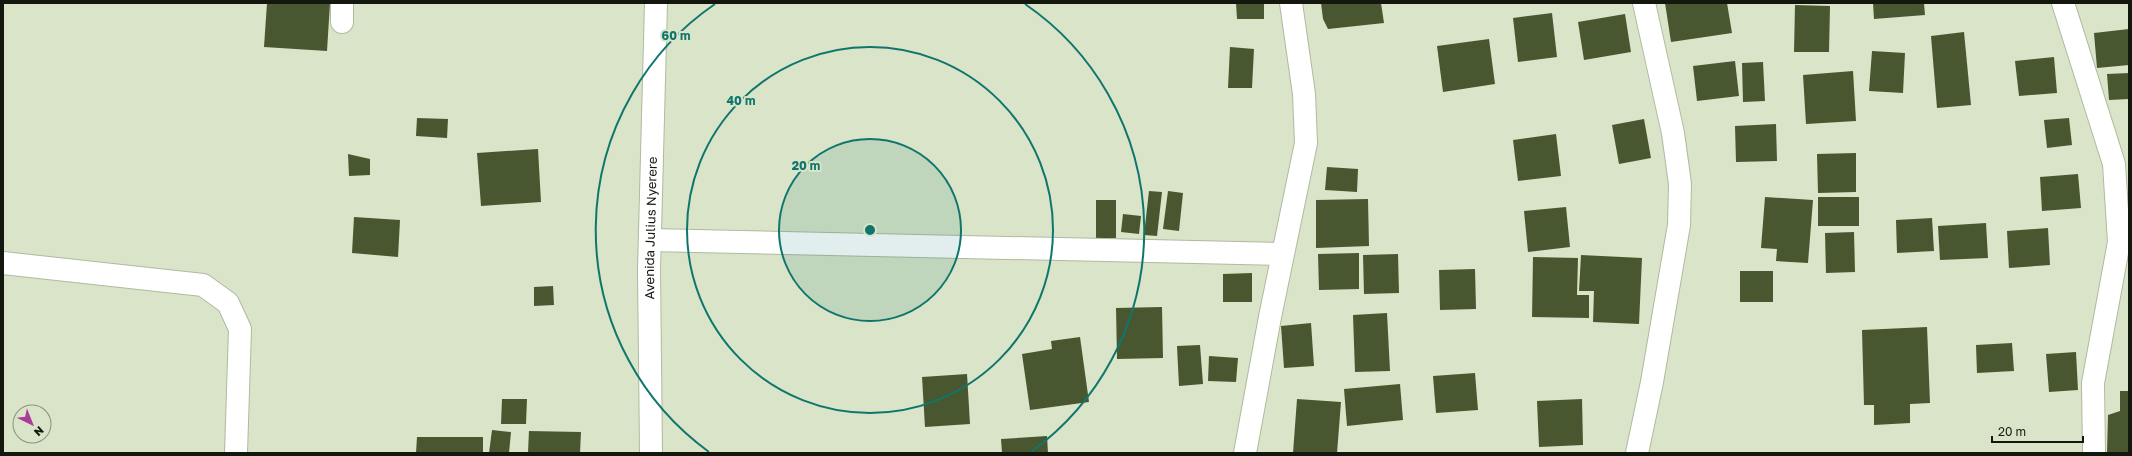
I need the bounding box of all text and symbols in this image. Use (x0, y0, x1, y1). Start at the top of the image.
text: 60 m (662, 28, 690, 43)
text: 40 m (727, 93, 755, 108)
street label: Avenida Julius Nyerere (641, 156, 660, 300)
text: 20 m (792, 158, 820, 173)
centre of rings (863, 223, 877, 237)
north arrow (12, 404, 52, 444)
scale bar (1992, 418, 2083, 444)
text: N (32, 424, 47, 439)
text: 20 m (1998, 424, 2026, 439)

